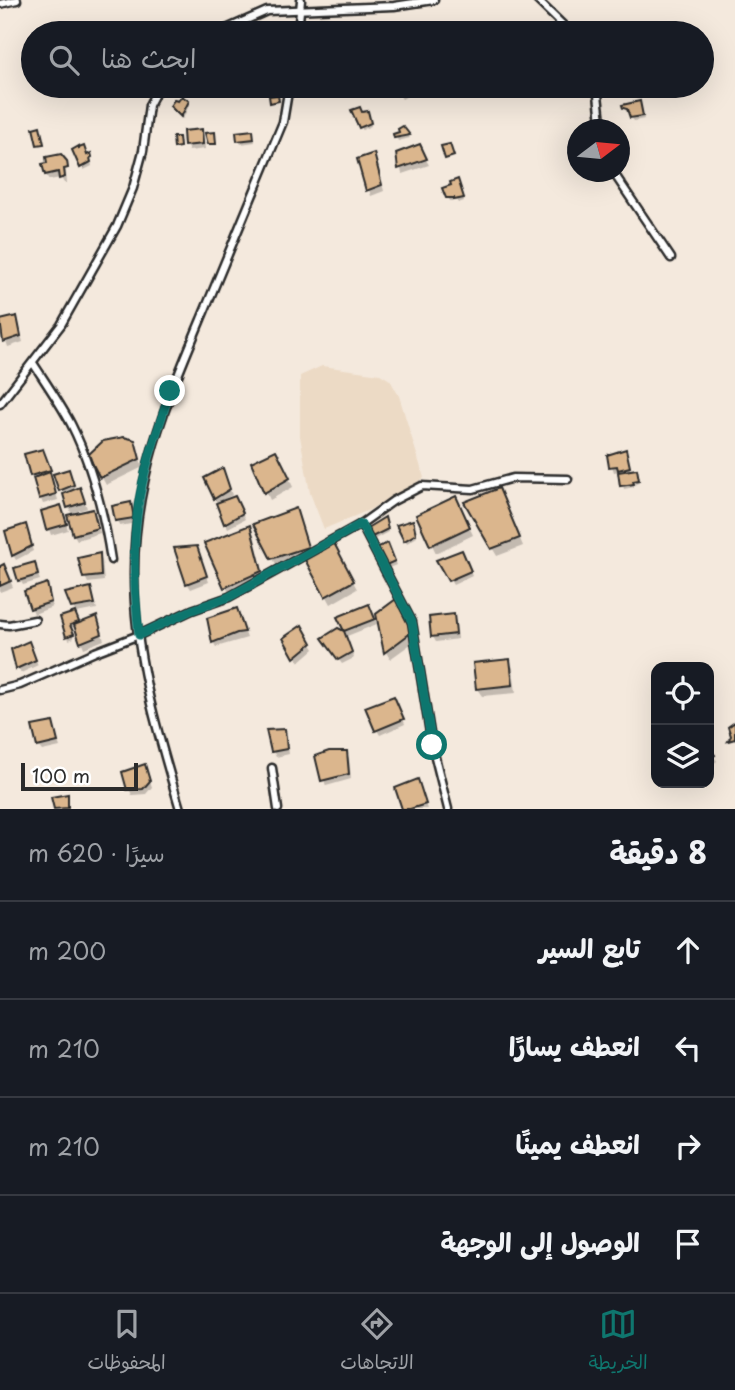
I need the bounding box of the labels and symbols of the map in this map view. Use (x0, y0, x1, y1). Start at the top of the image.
north arrow (567, 119, 630, 182)
route end (154, 375, 185, 406)
route start (416, 729, 447, 760)
scale bar (21, 760, 138, 792)

